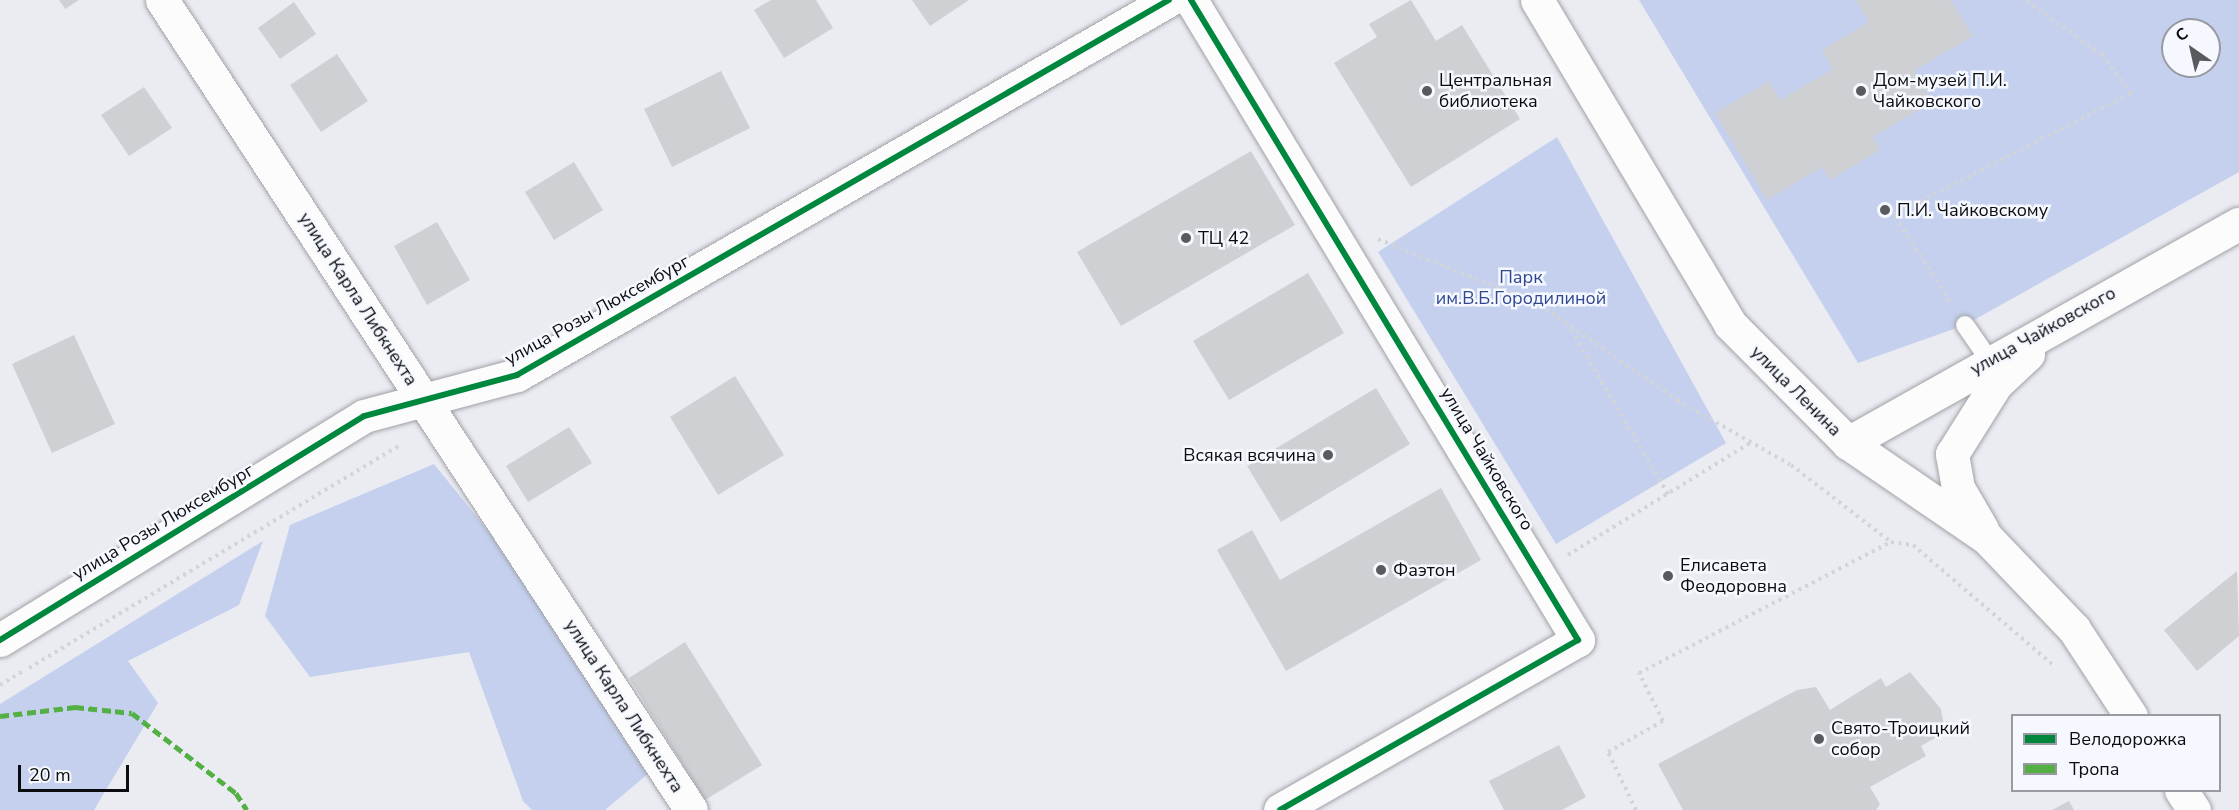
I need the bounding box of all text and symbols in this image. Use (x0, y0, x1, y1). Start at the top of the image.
north arrow (2161, 18, 2221, 78)
text: С (2171, 23, 2193, 47)
place label: Центральная библиотека (1439, 70, 1552, 112)
place label: Дом-музей П.И. Чайковского (1873, 70, 2007, 112)
marker: Центральная библиотека (1420, 84, 1434, 98)
marker: Дом-музей П.И. Чайковского (1854, 84, 1868, 98)
place label: П.И. Чайковскому (1897, 199, 2048, 221)
marker: П.И. Чайковскому (1878, 203, 1892, 217)
street label: улица Карла Либкнехта (294, 208, 422, 390)
place label: ТЦ 42 (1198, 227, 1249, 249)
marker: ТЦ 42 (1179, 231, 1193, 245)
street label: улица Розы Люксембург (501, 250, 693, 370)
park label: Парк им.В.Б.Городилиной (1436, 267, 1606, 310)
street label: улица Чайковского (1967, 282, 2119, 380)
street label: улица Ленина (1746, 341, 1846, 441)
street label: улица Чайковского (1436, 384, 1538, 534)
place label: Всякая всячина (1183, 444, 1316, 466)
marker: Всякая всячина (1321, 448, 1335, 462)
street label: улица Розы Люксембург (68, 459, 258, 585)
place label: Елисавета Феодоровна (1680, 555, 1787, 598)
place label: Фаэтон (1393, 559, 1455, 581)
marker: Фаэтон (1374, 563, 1388, 577)
marker: Елисавета Феодоровна (1661, 569, 1675, 583)
street label: улица Карла Либкнехта (560, 615, 688, 797)
legend (2011, 714, 2221, 792)
place label: Свято-Троицкий собор (1831, 718, 1970, 760)
text: Велодорожка (2069, 727, 2186, 751)
marker: Свято-Троицкий собор (1812, 732, 1826, 746)
scale bar (21, 753, 132, 791)
text: Тропа (2069, 757, 2120, 781)
text: 20 m (29, 763, 71, 787)

